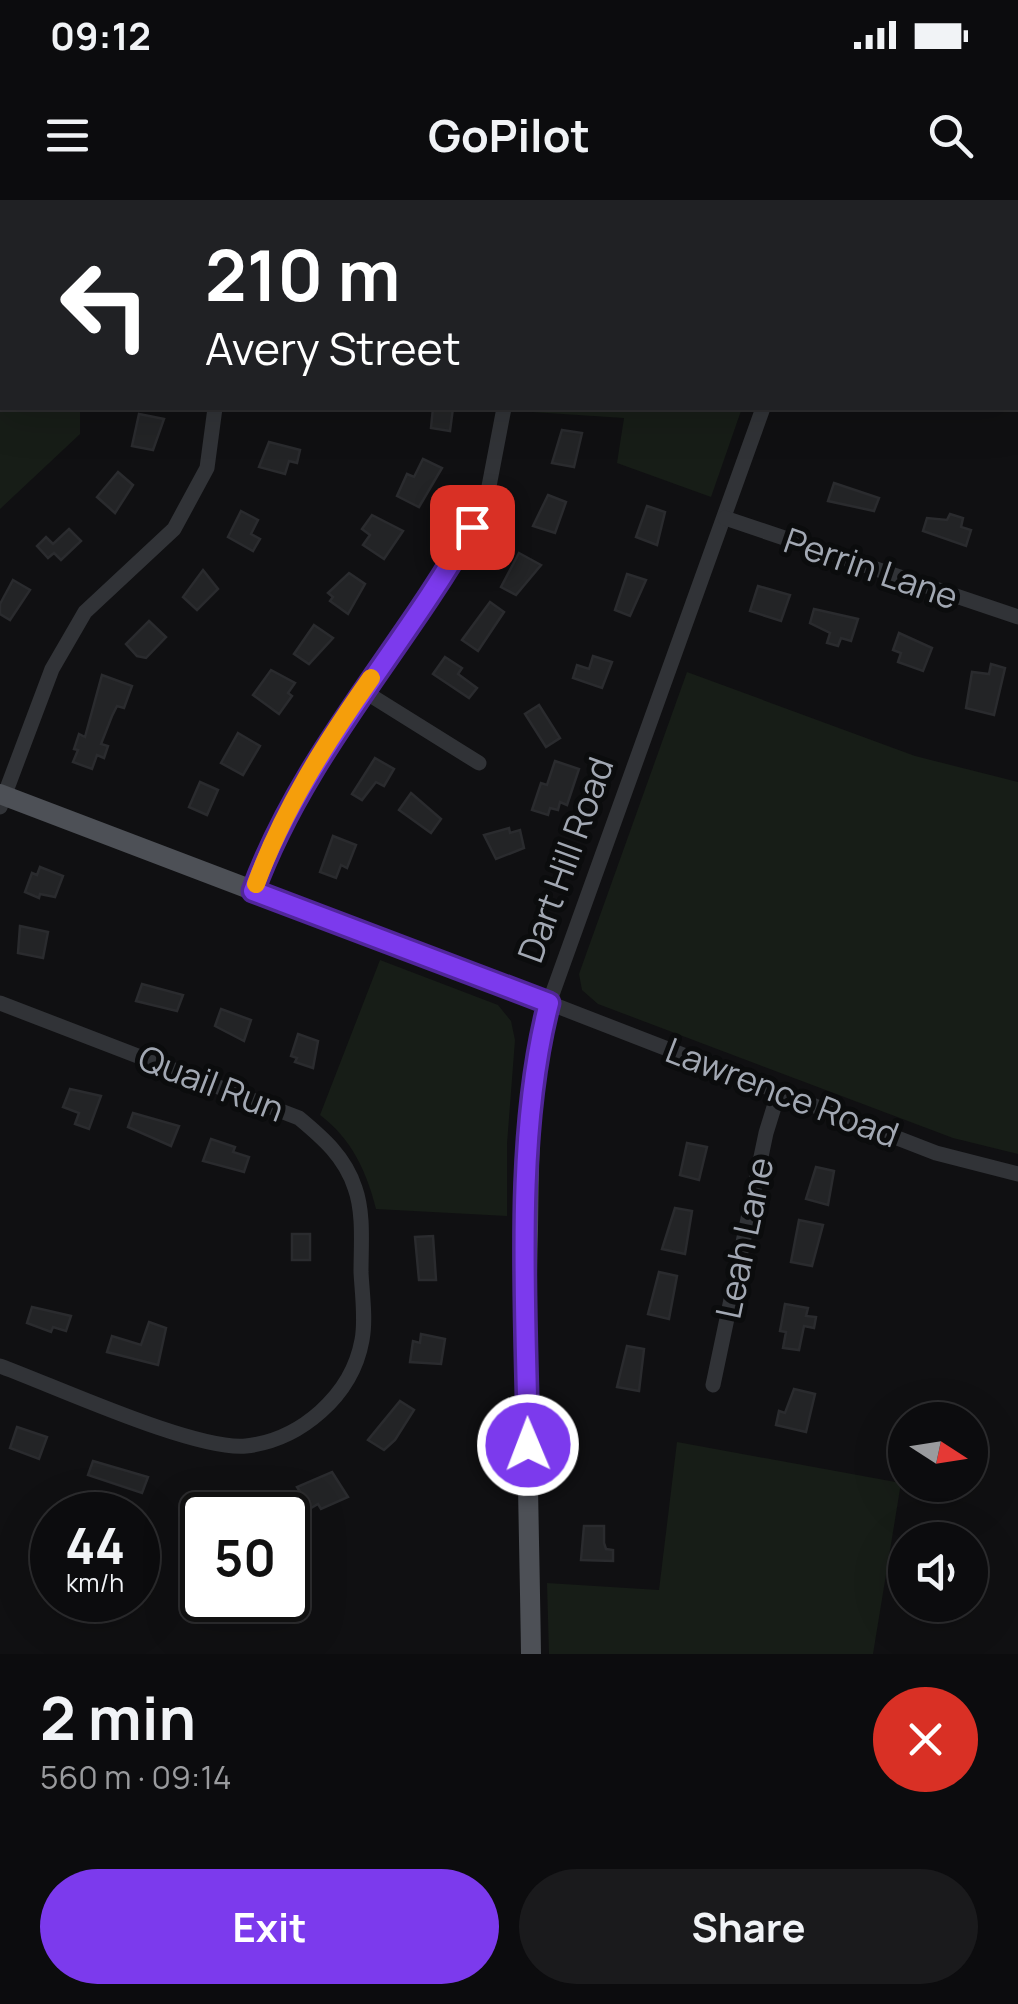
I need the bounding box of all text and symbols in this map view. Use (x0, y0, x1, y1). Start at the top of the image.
text: 09:12 (50, 9, 151, 61)
text: GoPilot (428, 104, 590, 166)
icon: menu (40, 108, 95, 163)
icon: search (923, 108, 978, 163)
text: 210 m (205, 226, 400, 322)
icon: left (40, 240, 170, 370)
text: Avery Street (205, 317, 461, 379)
pin (430, 485, 515, 570)
icon: arrive (445, 500, 500, 555)
street label: Perrin Lane (778, 516, 965, 620)
street label: Dart Hill Road (506, 750, 624, 969)
street label: Lawrence Road (659, 1026, 906, 1158)
street label: Quail Run (132, 1033, 291, 1133)
street label: Leah Lane (704, 1153, 785, 1323)
position arrow (476, 1393, 580, 1497)
north arrow (888, 1402, 988, 1502)
map controls (888, 1402, 988, 1622)
speed limit sign: 50 (180, 1492, 310, 1622)
text: 44 (65, 1511, 125, 1579)
button: sound (888, 1522, 988, 1622)
text: km/h (66, 1565, 124, 1600)
text: 2 min (40, 1676, 196, 1758)
button: close (873, 1687, 978, 1792)
text: 560 m · 09:14 (40, 1755, 232, 1799)
button: Exit (40, 1869, 499, 1984)
button: Share (519, 1869, 978, 1984)

